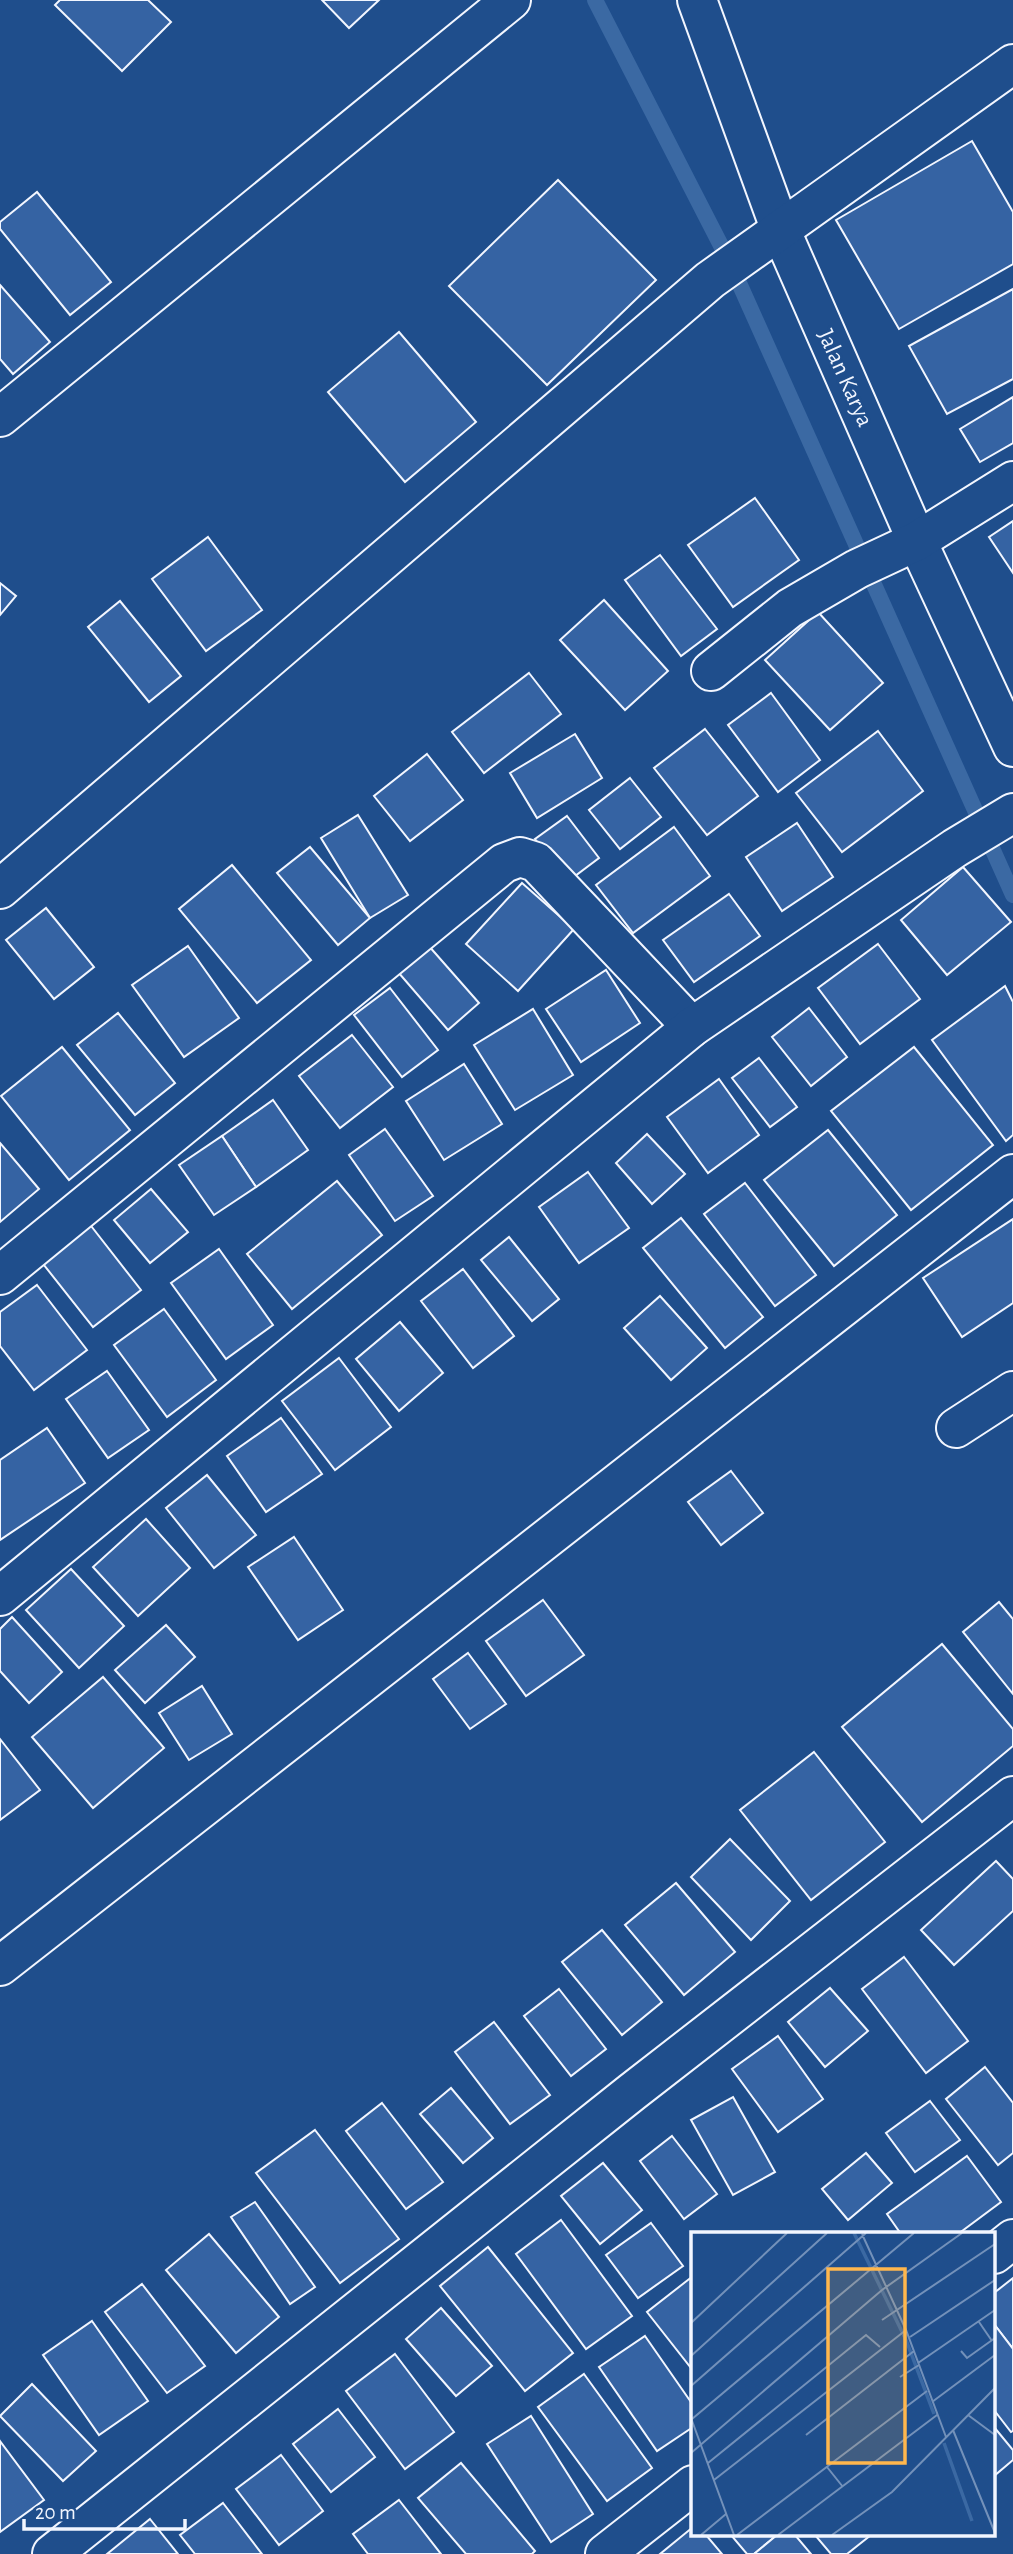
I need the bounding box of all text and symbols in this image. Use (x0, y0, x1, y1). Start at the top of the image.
street label: Jalan Karya (813, 326, 877, 430)
inset map (691, 2232, 996, 2536)
scale bar (24, 2488, 186, 2532)
text: 20 m (35, 2502, 76, 2523)

